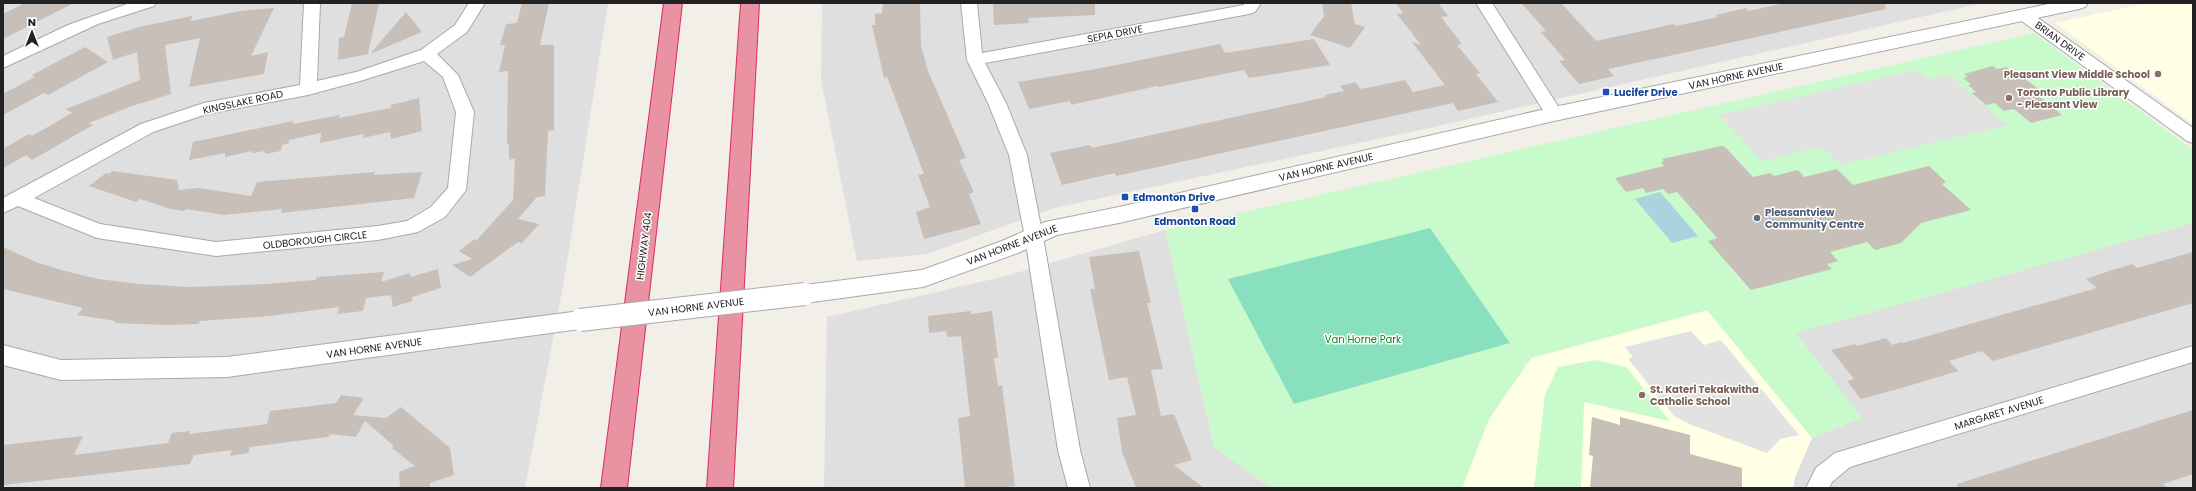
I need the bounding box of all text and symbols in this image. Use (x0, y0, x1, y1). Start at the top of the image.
north arrow (12, 12, 52, 52)
text: N (28, 14, 36, 30)
street label: BRIAN DRIVE (2032, 18, 2088, 64)
street label: SEPIA DRIVE (1086, 21, 1144, 47)
street label: VAN HORNE AVENUE (1687, 59, 1785, 93)
place label: Pleasant View Middle School (2004, 67, 2150, 82)
marker: Pleasant View Middle School (2153, 69, 2163, 79)
place label: Lucifer Drive (1614, 85, 1678, 100)
place label: Toronto Public Library - Pleasant View (2017, 85, 2130, 112)
street label: KINGSLAKE ROAD (201, 86, 285, 118)
marker: Lucifer Drive (1601, 87, 1611, 97)
marker: Toronto Public Library - Pleasant View (2004, 93, 2014, 103)
street label: VAN HORNE AVENUE (1277, 149, 1375, 185)
place label: Edmonton Drive (1133, 190, 1215, 205)
marker: Edmonton Drive (1120, 192, 1130, 202)
marker: Edmonton Road (1190, 204, 1200, 214)
place label: Pleasantview Community Centre (1765, 205, 1864, 232)
street label: HIGHWAY 404 (632, 211, 656, 281)
marker: Pleasantview Community Centre (1752, 213, 1762, 223)
place label: Edmonton Road (1154, 214, 1236, 229)
street label: VAN HORNE AVENUE (964, 221, 1060, 269)
street label: OLDBOROUGH CIRCLE (262, 227, 368, 253)
street label: VAN HORNE AVENUE (647, 294, 745, 320)
park label: Van Horne Park (1325, 332, 1402, 347)
street label: VAN HORNE AVENUE (325, 334, 423, 362)
place label: St. Kateri Tekakwitha Catholic School (1650, 382, 1759, 409)
marker: St. Kateri Tekakwitha Catholic School (1637, 390, 1647, 400)
street label: MARGARET AVENUE (1952, 392, 2046, 434)

